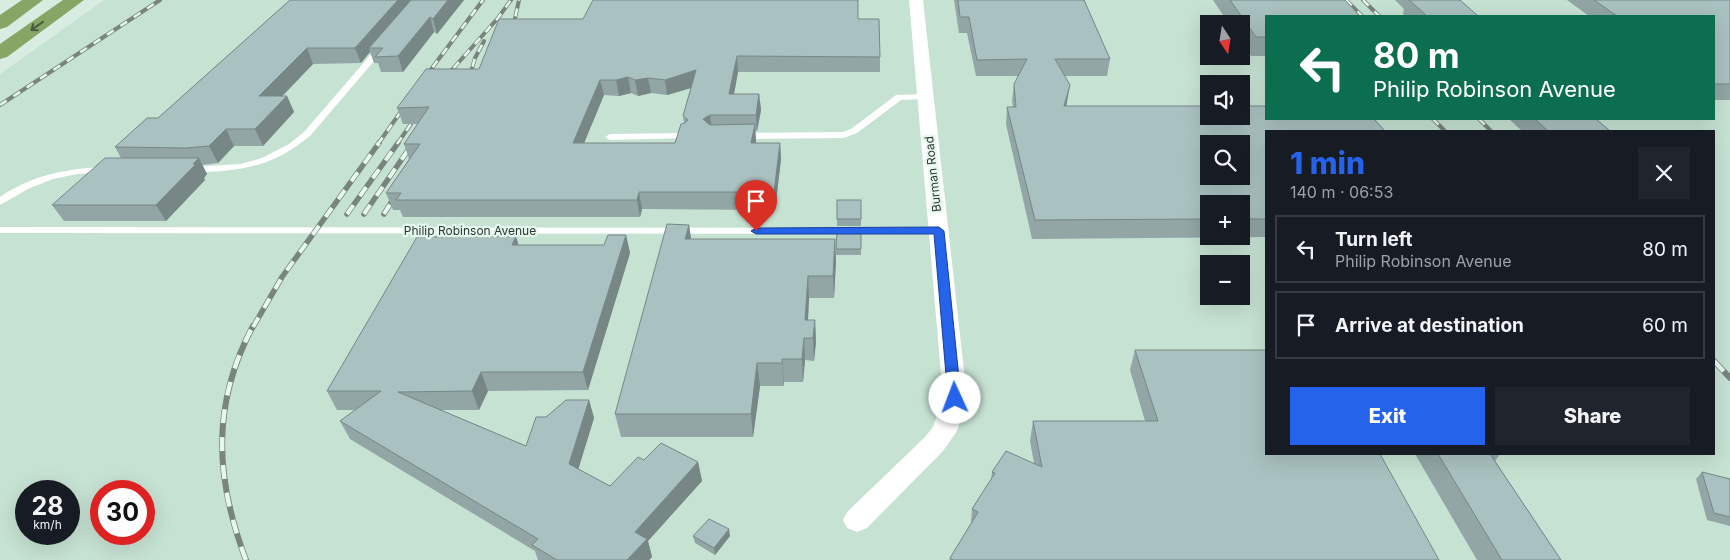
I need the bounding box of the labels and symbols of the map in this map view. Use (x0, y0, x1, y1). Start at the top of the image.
north arrow (1200, 15, 1250, 65)
one-way arrow (30, 21, 44, 31)
street label: Burman Road (921, 135, 944, 213)
pin (735, 180, 777, 231)
street label: Philip Robinson Avenue (404, 223, 536, 238)
position arrow (928, 371, 980, 423)
speed limit sign: 30 (90, 480, 155, 545)

